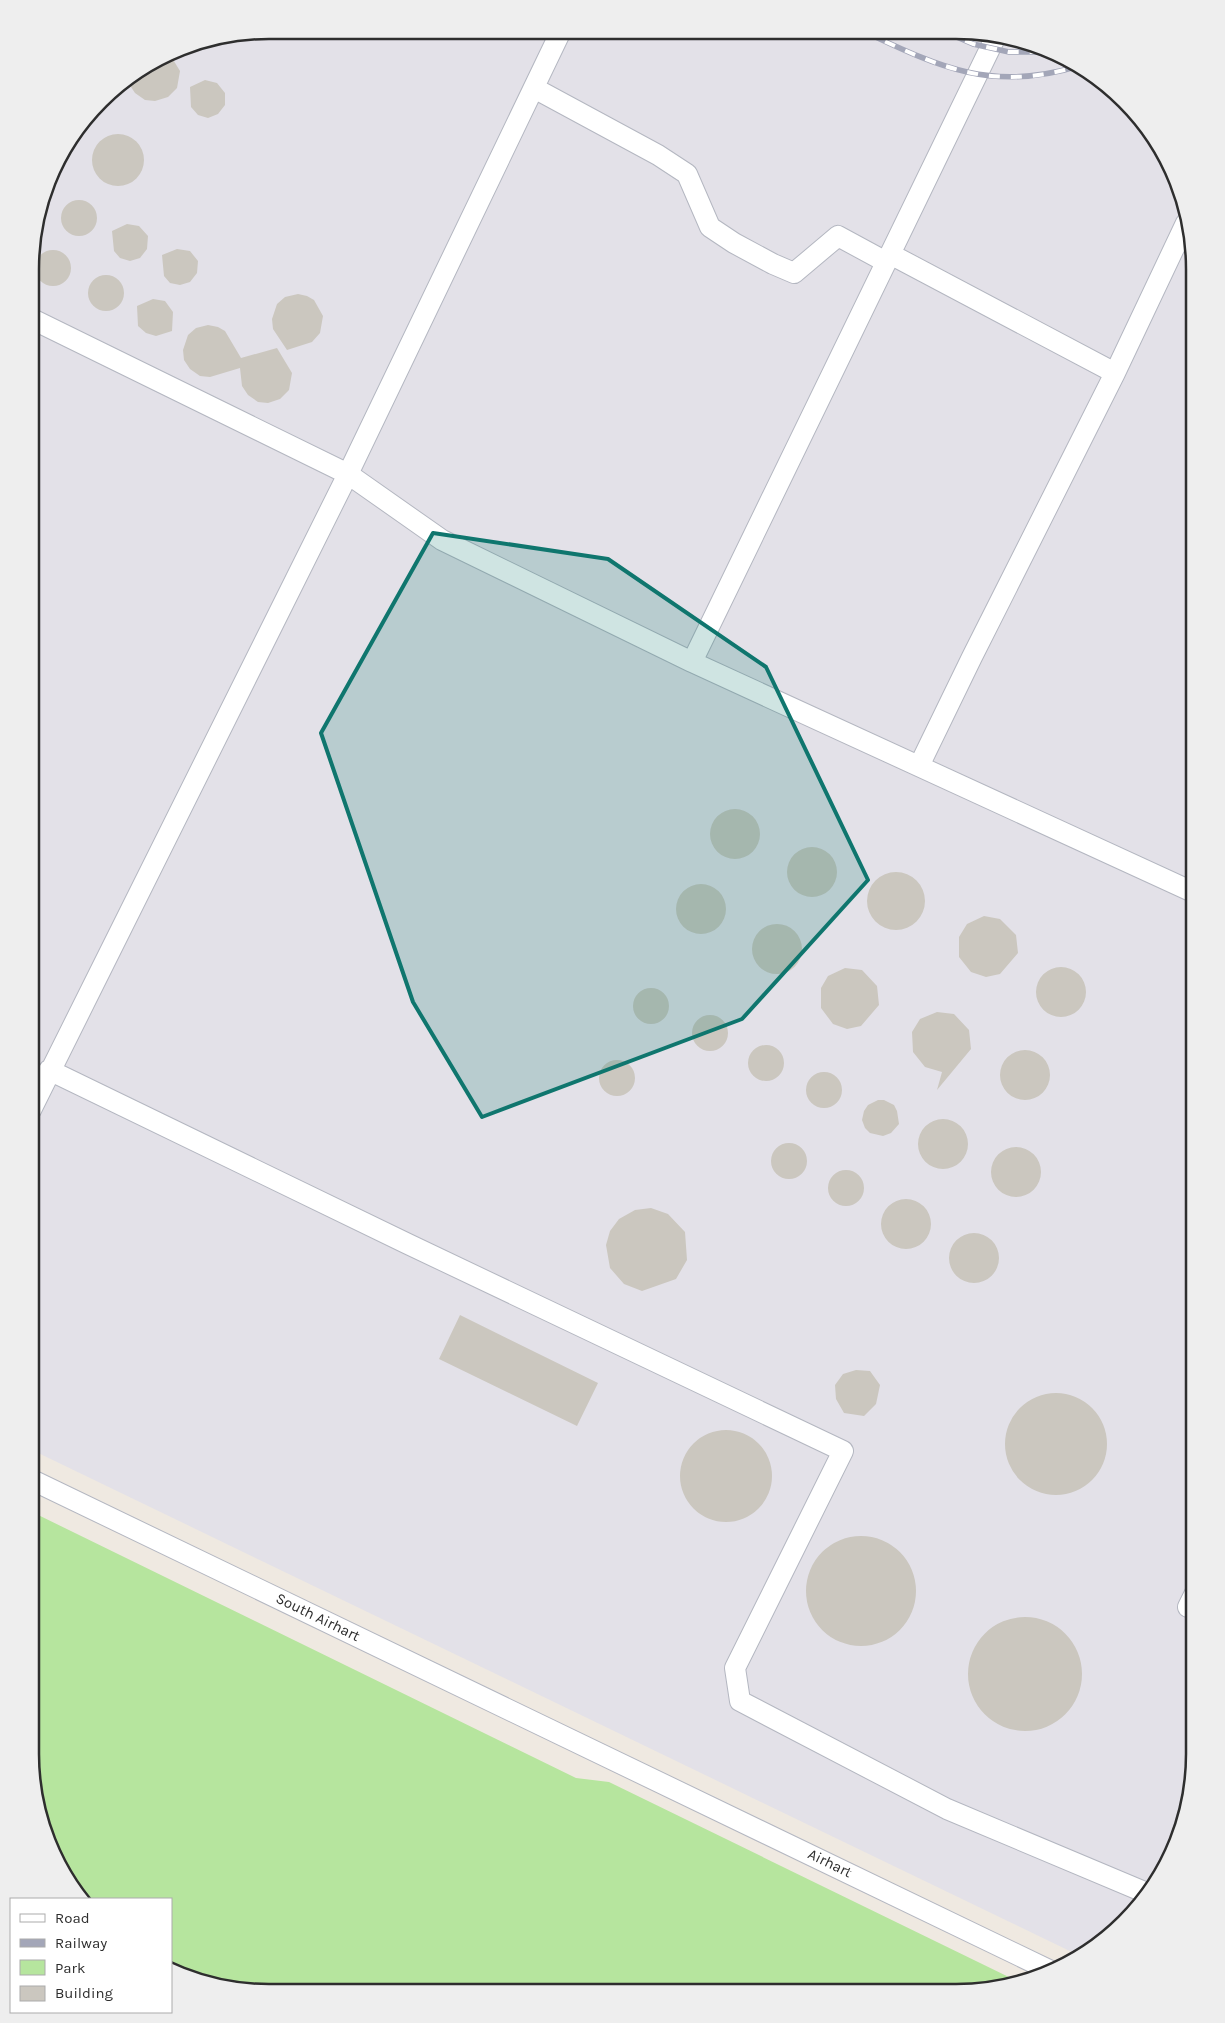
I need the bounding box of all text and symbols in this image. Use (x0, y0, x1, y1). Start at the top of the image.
street label: South Airhart (273, 1589, 363, 1645)
street label: Airhart (805, 1845, 855, 1882)
legend (10, 1898, 172, 2013)
text: Road (55, 1909, 90, 1927)
text: Railway (55, 1934, 107, 1952)
text: Park (55, 1959, 85, 1977)
text: Building (55, 1984, 113, 2002)

